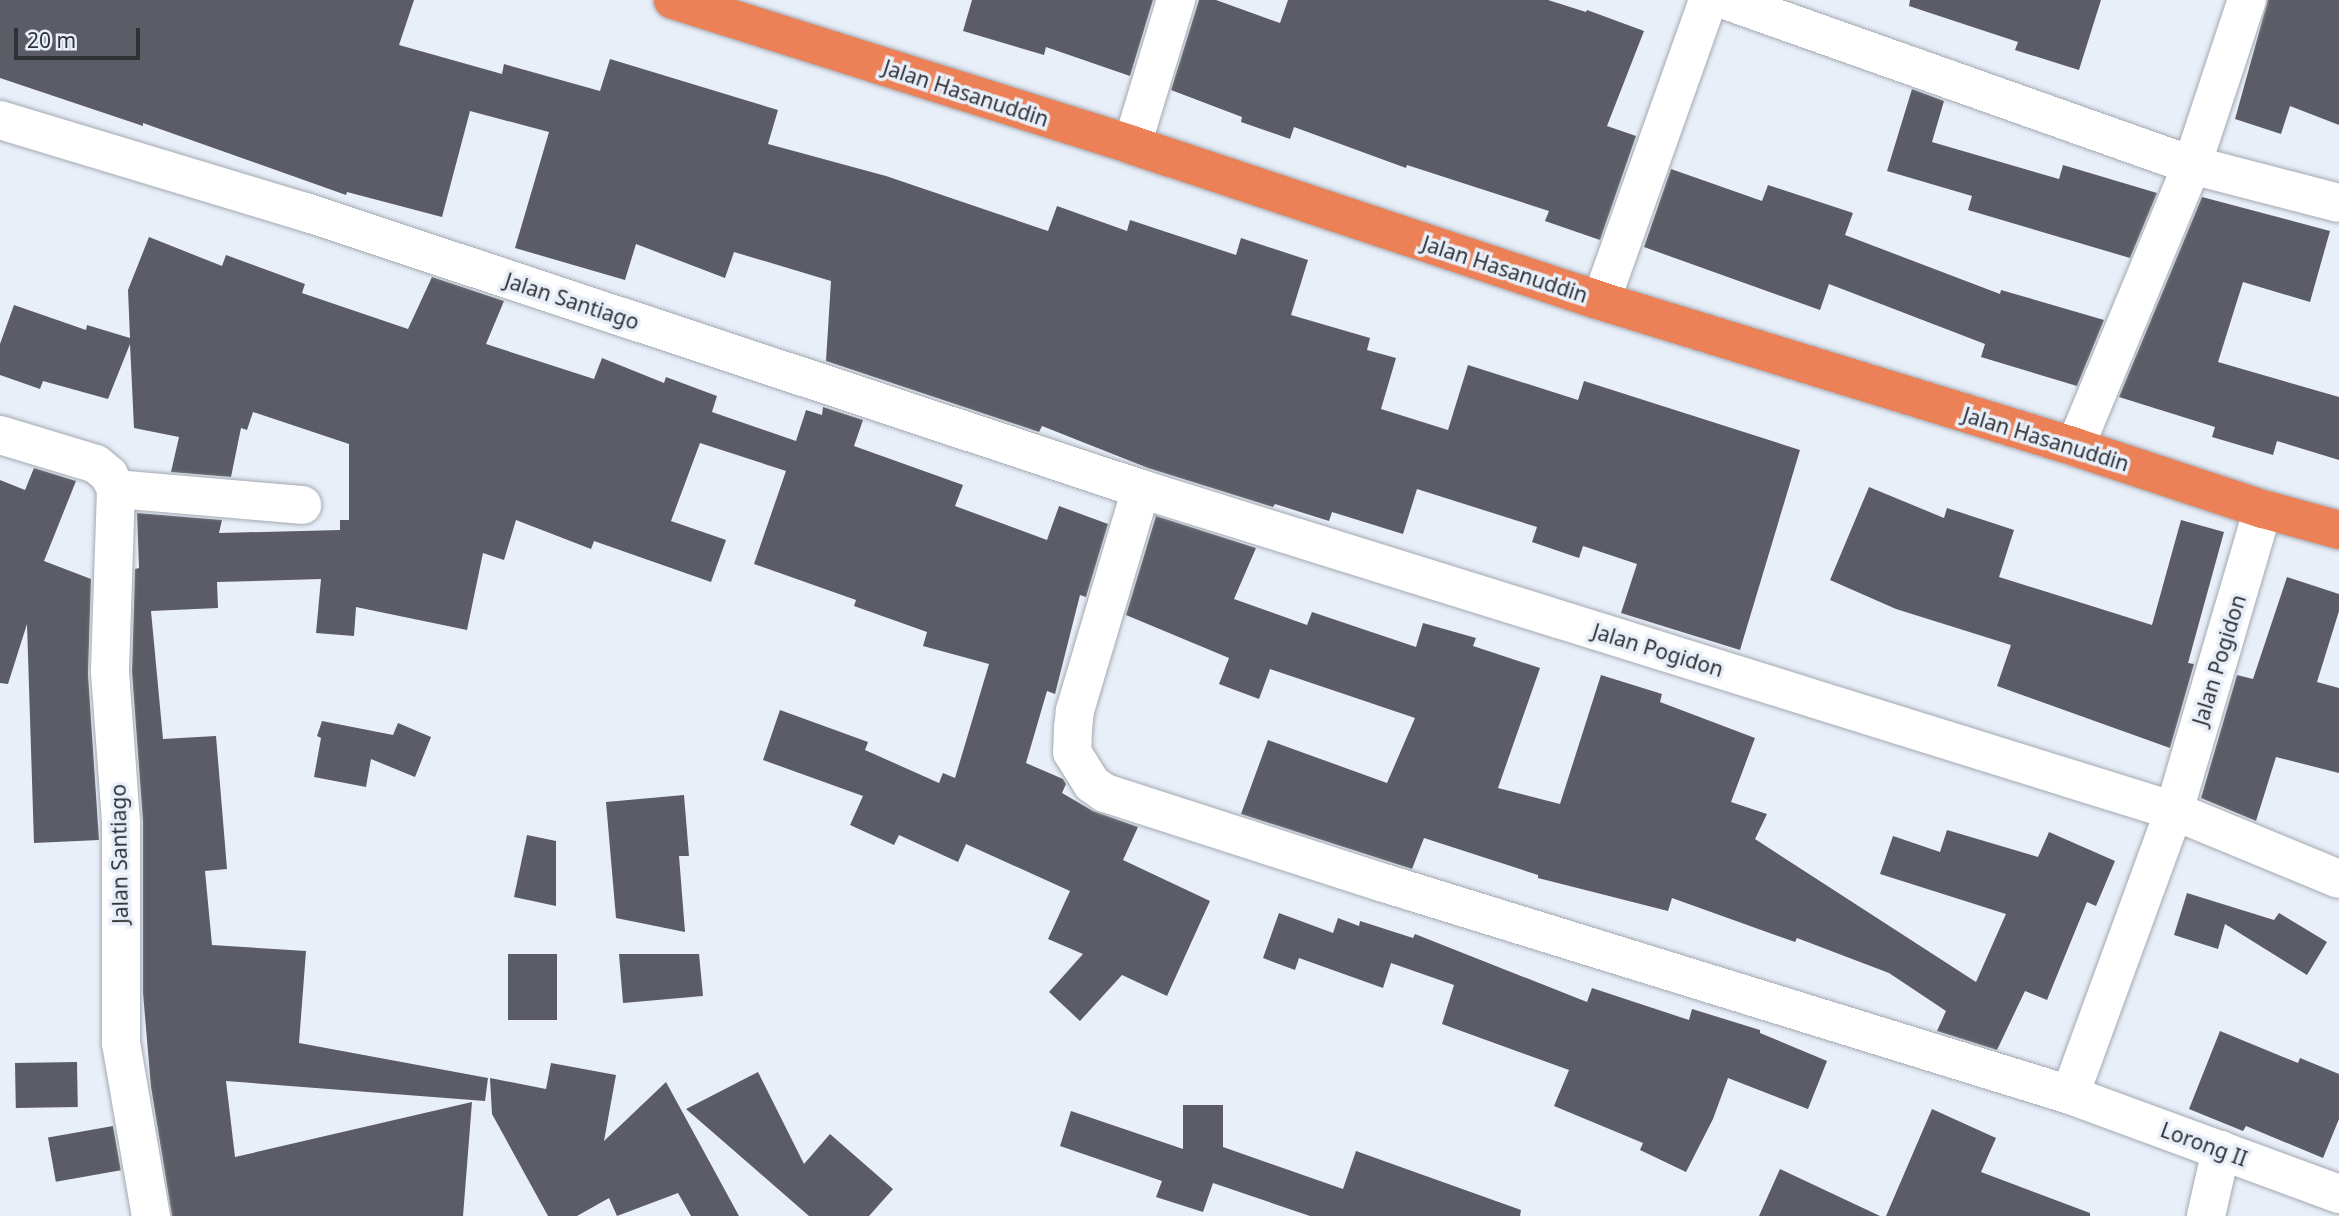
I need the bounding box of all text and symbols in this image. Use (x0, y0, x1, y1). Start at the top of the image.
scale bar (18, 14, 144, 58)
text: 20 m (27, 26, 76, 54)
street label: Jalan Hasanuddin (880, 54, 1052, 132)
street label: Jalan Hasanuddin (1419, 230, 1591, 308)
street label: Jalan Santiago (502, 267, 642, 335)
street label: Jalan Hasanuddin (1960, 402, 2132, 476)
street label: Jalan Pogidon (2187, 592, 2251, 728)
street label: Jalan Pogidon (1590, 618, 1726, 682)
street label: Jalan Santiago (105, 784, 133, 924)
street label: Lorong II (2157, 1117, 2251, 1171)

